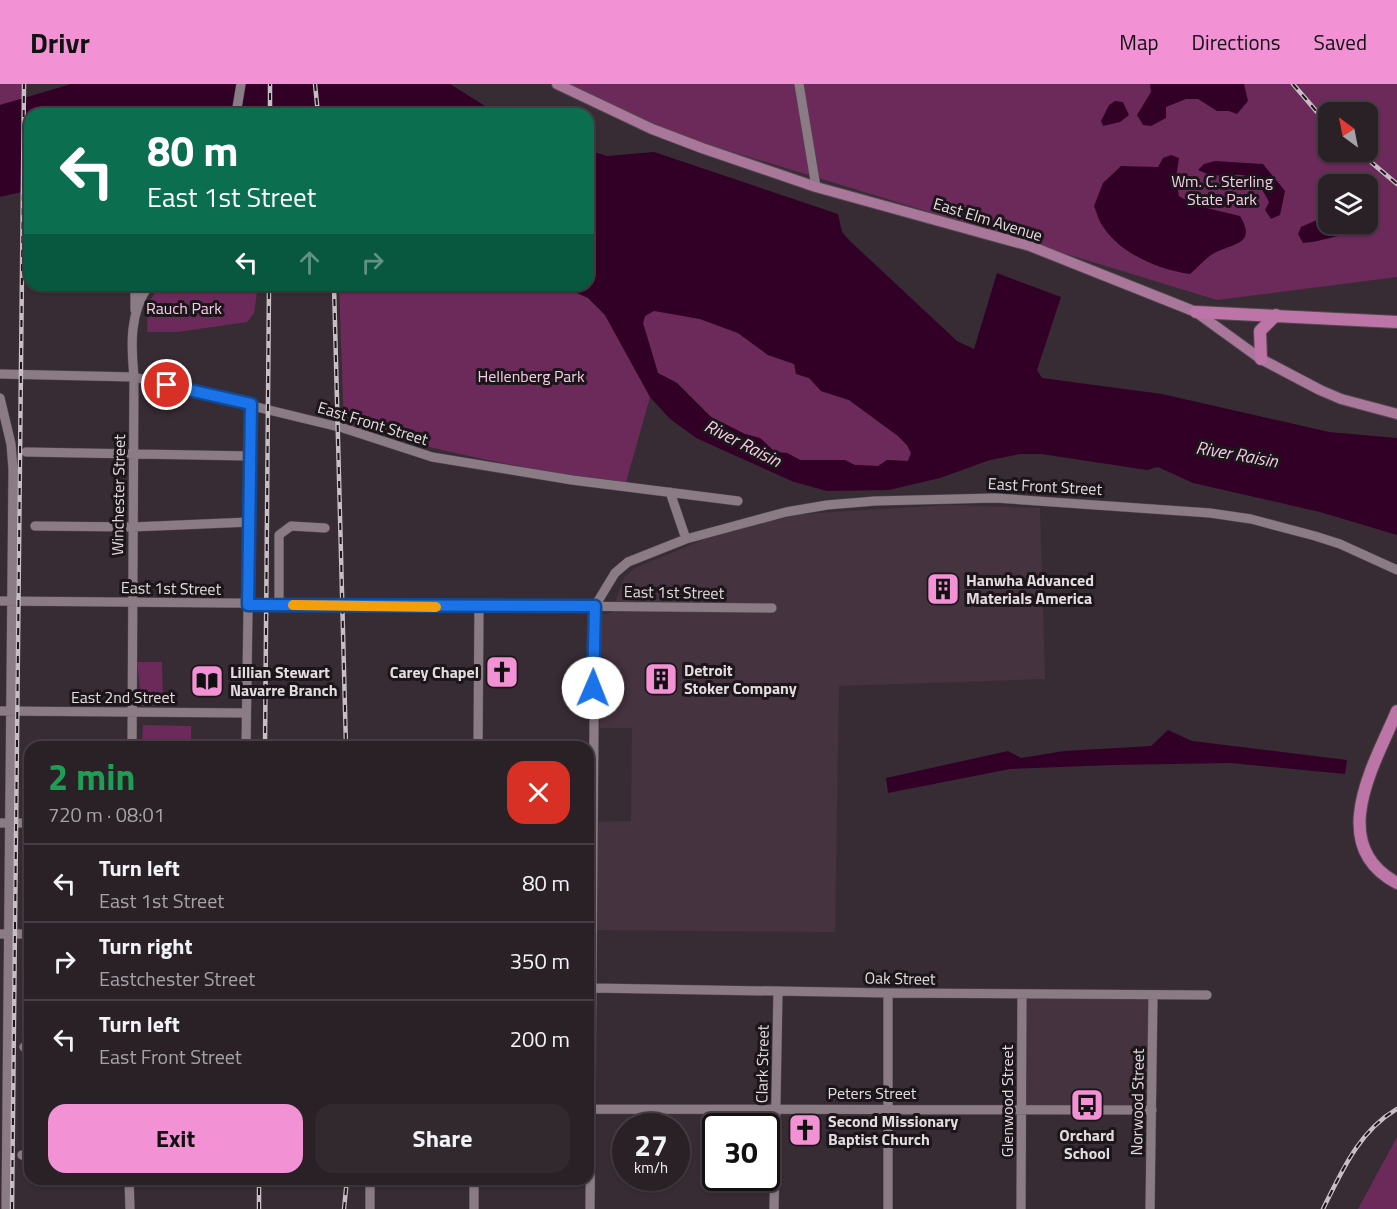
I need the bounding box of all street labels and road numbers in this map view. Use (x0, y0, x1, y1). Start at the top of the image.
street label: East Elm Avenue (930, 191, 1046, 247)
street label: East Front Street (315, 395, 432, 451)
street label: Winchester Street (105, 434, 131, 556)
street label: East Front Street (987, 471, 1103, 501)
street label: East 1st Street (121, 575, 222, 601)
street label: East 1st Street (624, 579, 725, 605)
street label: East 2nd Street (71, 685, 175, 709)
street label: Oak Street (864, 965, 936, 991)
street label: Clark Street (749, 1024, 775, 1103)
street label: Glenwood Street (995, 1044, 1019, 1157)
street label: Norwood Street (1124, 1048, 1150, 1156)
street label: Peters Street (828, 1081, 917, 1105)

